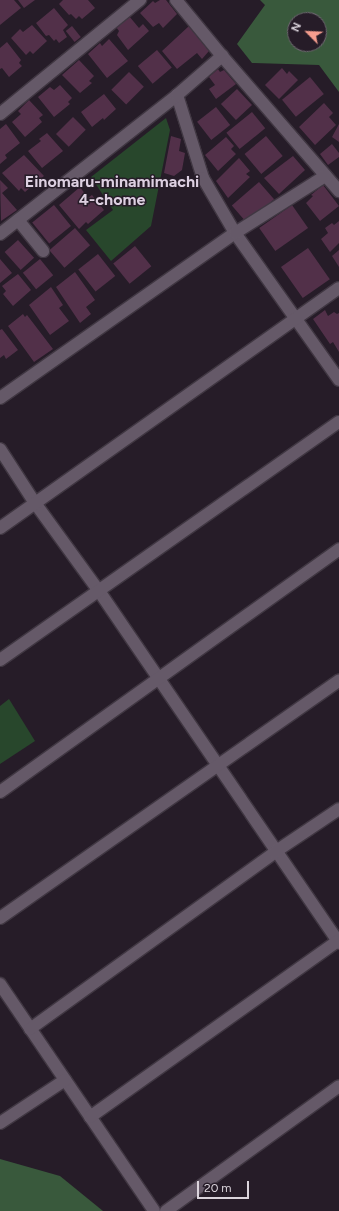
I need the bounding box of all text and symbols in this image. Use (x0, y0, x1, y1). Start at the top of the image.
north arrow (287, 12, 327, 52)
text: N (289, 21, 304, 34)
district label: Einomaru-minamimachi 4-chome (25, 172, 199, 210)
scale bar (199, 1173, 251, 1199)
text: 20 m (204, 1181, 232, 1195)

